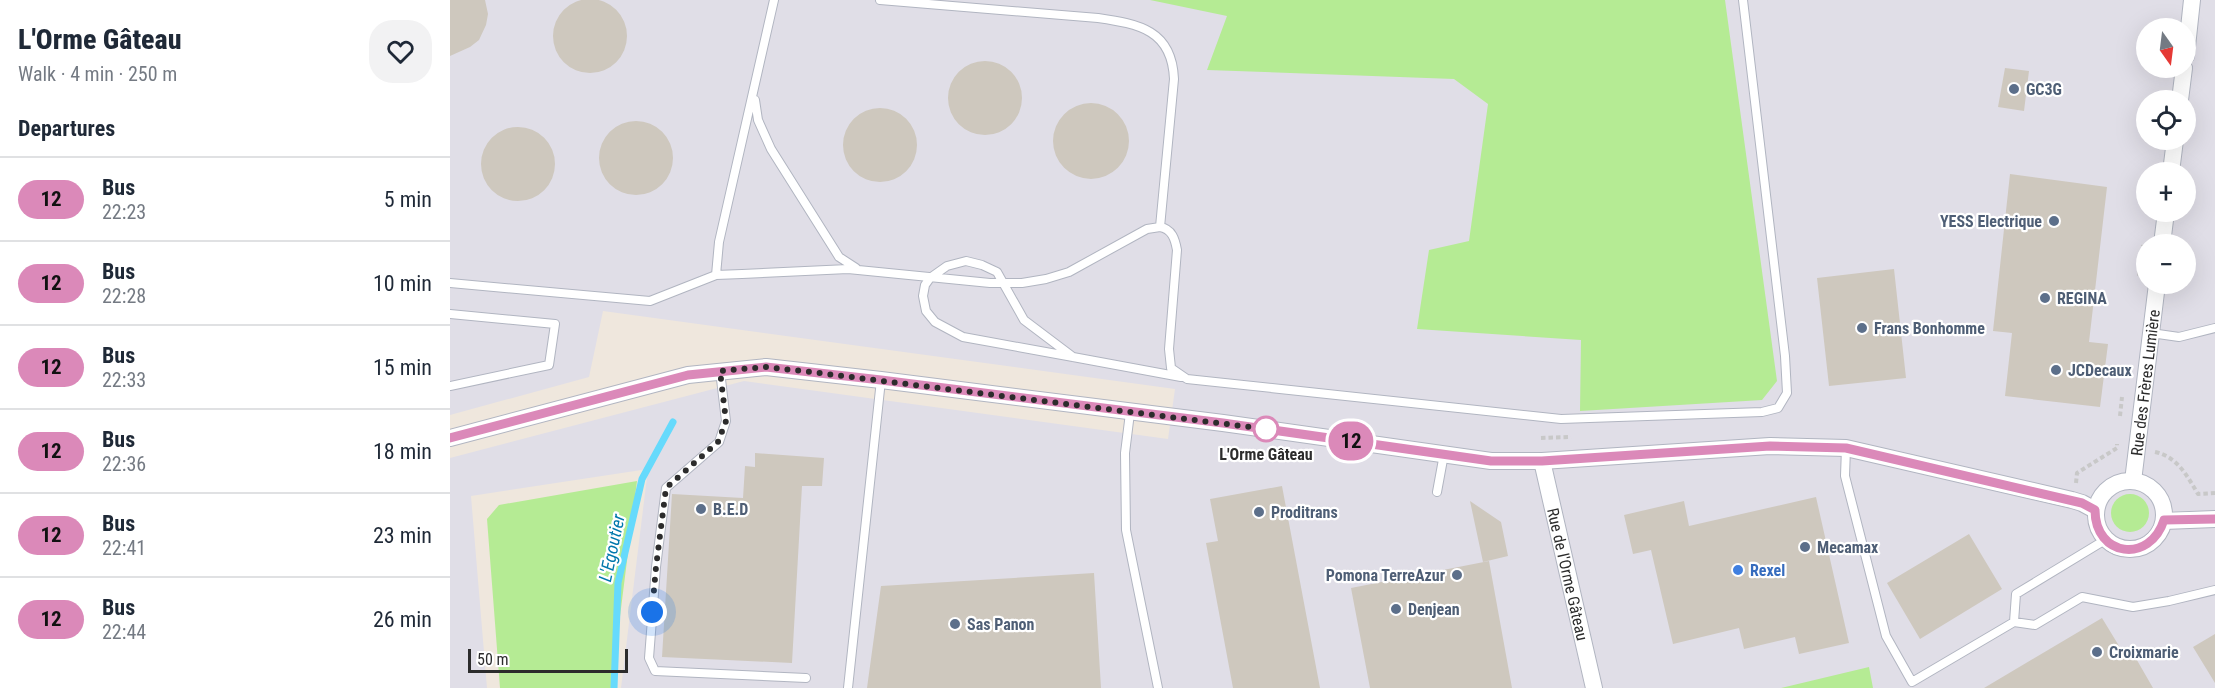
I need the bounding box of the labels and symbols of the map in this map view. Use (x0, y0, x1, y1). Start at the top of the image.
north arrow (2136, 18, 2196, 78)
place label: GC3G (2026, 80, 2062, 99)
marker: GC3G (2007, 82, 2021, 96)
place label: YESS Electrique (1940, 212, 2042, 231)
marker: YESS Electrique (2047, 214, 2061, 228)
place label: REGINA (2057, 289, 2107, 308)
marker: REGINA (2038, 291, 2052, 305)
street label: Rue des Frères Lumière (2127, 309, 2164, 457)
place label: Frans Bonhomme (1874, 319, 1985, 338)
marker: Frans Bonhomme (1855, 321, 1869, 335)
place label: JCDecaux (2068, 361, 2132, 380)
marker: JCDecaux (2049, 363, 2063, 377)
marker: L'Orme Gâteau (1253, 416, 1279, 442)
line badge: 12 (1324, 422, 1378, 460)
place label: L'Orme Gâteau (1219, 445, 1313, 464)
place label: B.E.D (713, 500, 748, 519)
marker: B.E.D (694, 502, 708, 516)
place label: Proditrans (1271, 503, 1338, 522)
marker: Proditrans (1252, 505, 1266, 519)
street label: Rue de l'Orme Gâteau (1543, 506, 1592, 642)
water label: L'Egoutier (594, 512, 629, 584)
place label: Mecamax (1817, 538, 1879, 557)
marker: Mecamax (1798, 540, 1812, 554)
place label: Rexel (1750, 561, 1785, 580)
marker: Rexel (1731, 563, 1745, 577)
place label: Pomona TerreAzur (1326, 566, 1445, 585)
marker: Pomona TerreAzur (1450, 568, 1464, 582)
your location (637, 597, 667, 627)
place label: Denjean (1408, 600, 1460, 619)
marker: Denjean (1389, 602, 1403, 616)
place label: Sas Panon (967, 615, 1035, 634)
marker: Sas Panon (948, 617, 962, 631)
place label: Croixmarie (2109, 643, 2179, 662)
marker: Croixmarie (2090, 645, 2104, 659)
scale bar (468, 646, 628, 674)

